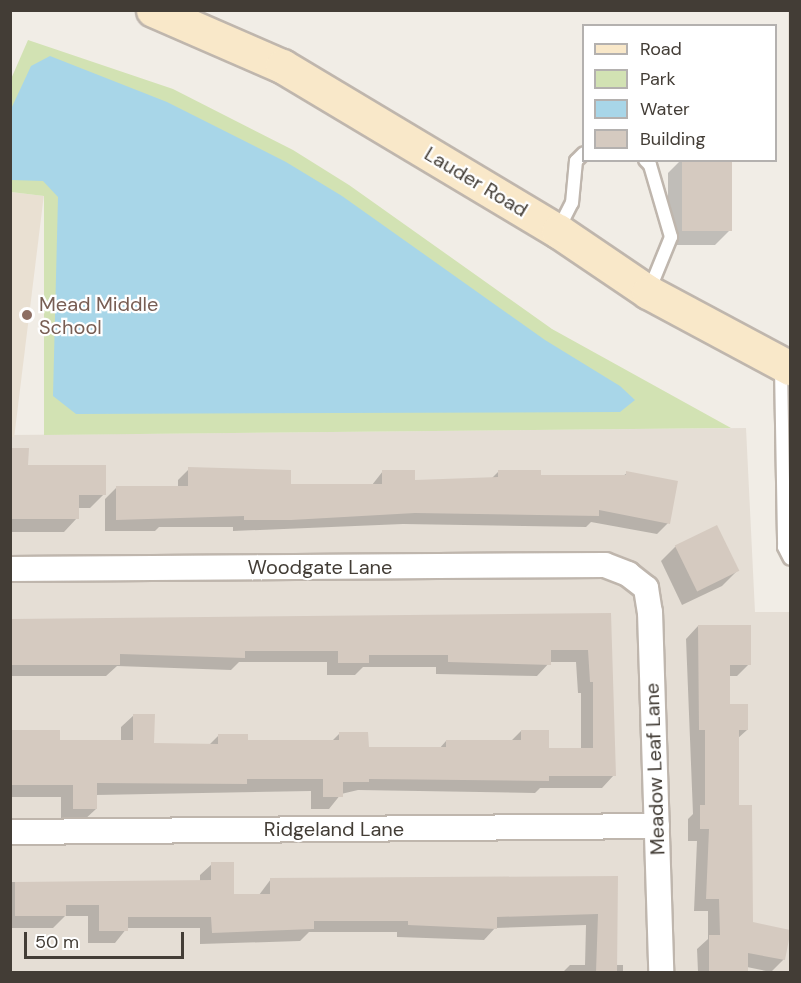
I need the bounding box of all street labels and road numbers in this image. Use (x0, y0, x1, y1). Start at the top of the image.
street label: Lauder Road (420, 142, 532, 222)
street label: Woodgate Lane (248, 555, 392, 579)
street label: Meadow Leaf Lane (640, 682, 670, 856)
street label: Ridgeland Lane (264, 817, 404, 841)

